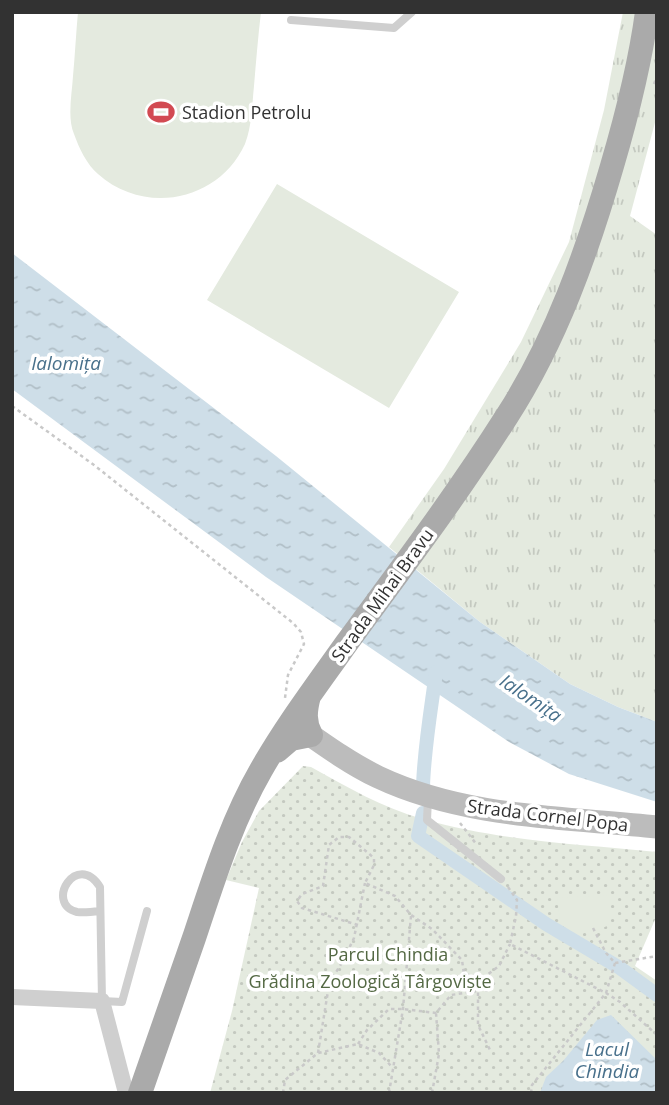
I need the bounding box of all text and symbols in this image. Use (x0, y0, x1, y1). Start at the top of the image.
sports icon: Stadion Petrolu (146, 97, 176, 127)
place label: Stadion Petrolu (182, 100, 312, 124)
water label: Ialomița (31, 350, 101, 376)
street label: Strada Mihai Bravu (325, 523, 439, 667)
water label: Ialomița (495, 668, 567, 728)
street label: Strada Cornel Popa (466, 793, 630, 837)
park label: Parcul Chindia (328, 942, 448, 966)
park label: Grădina Zoologică Târgoviște (248, 969, 492, 993)
water label: Lacul Chindia (575, 1036, 639, 1084)

